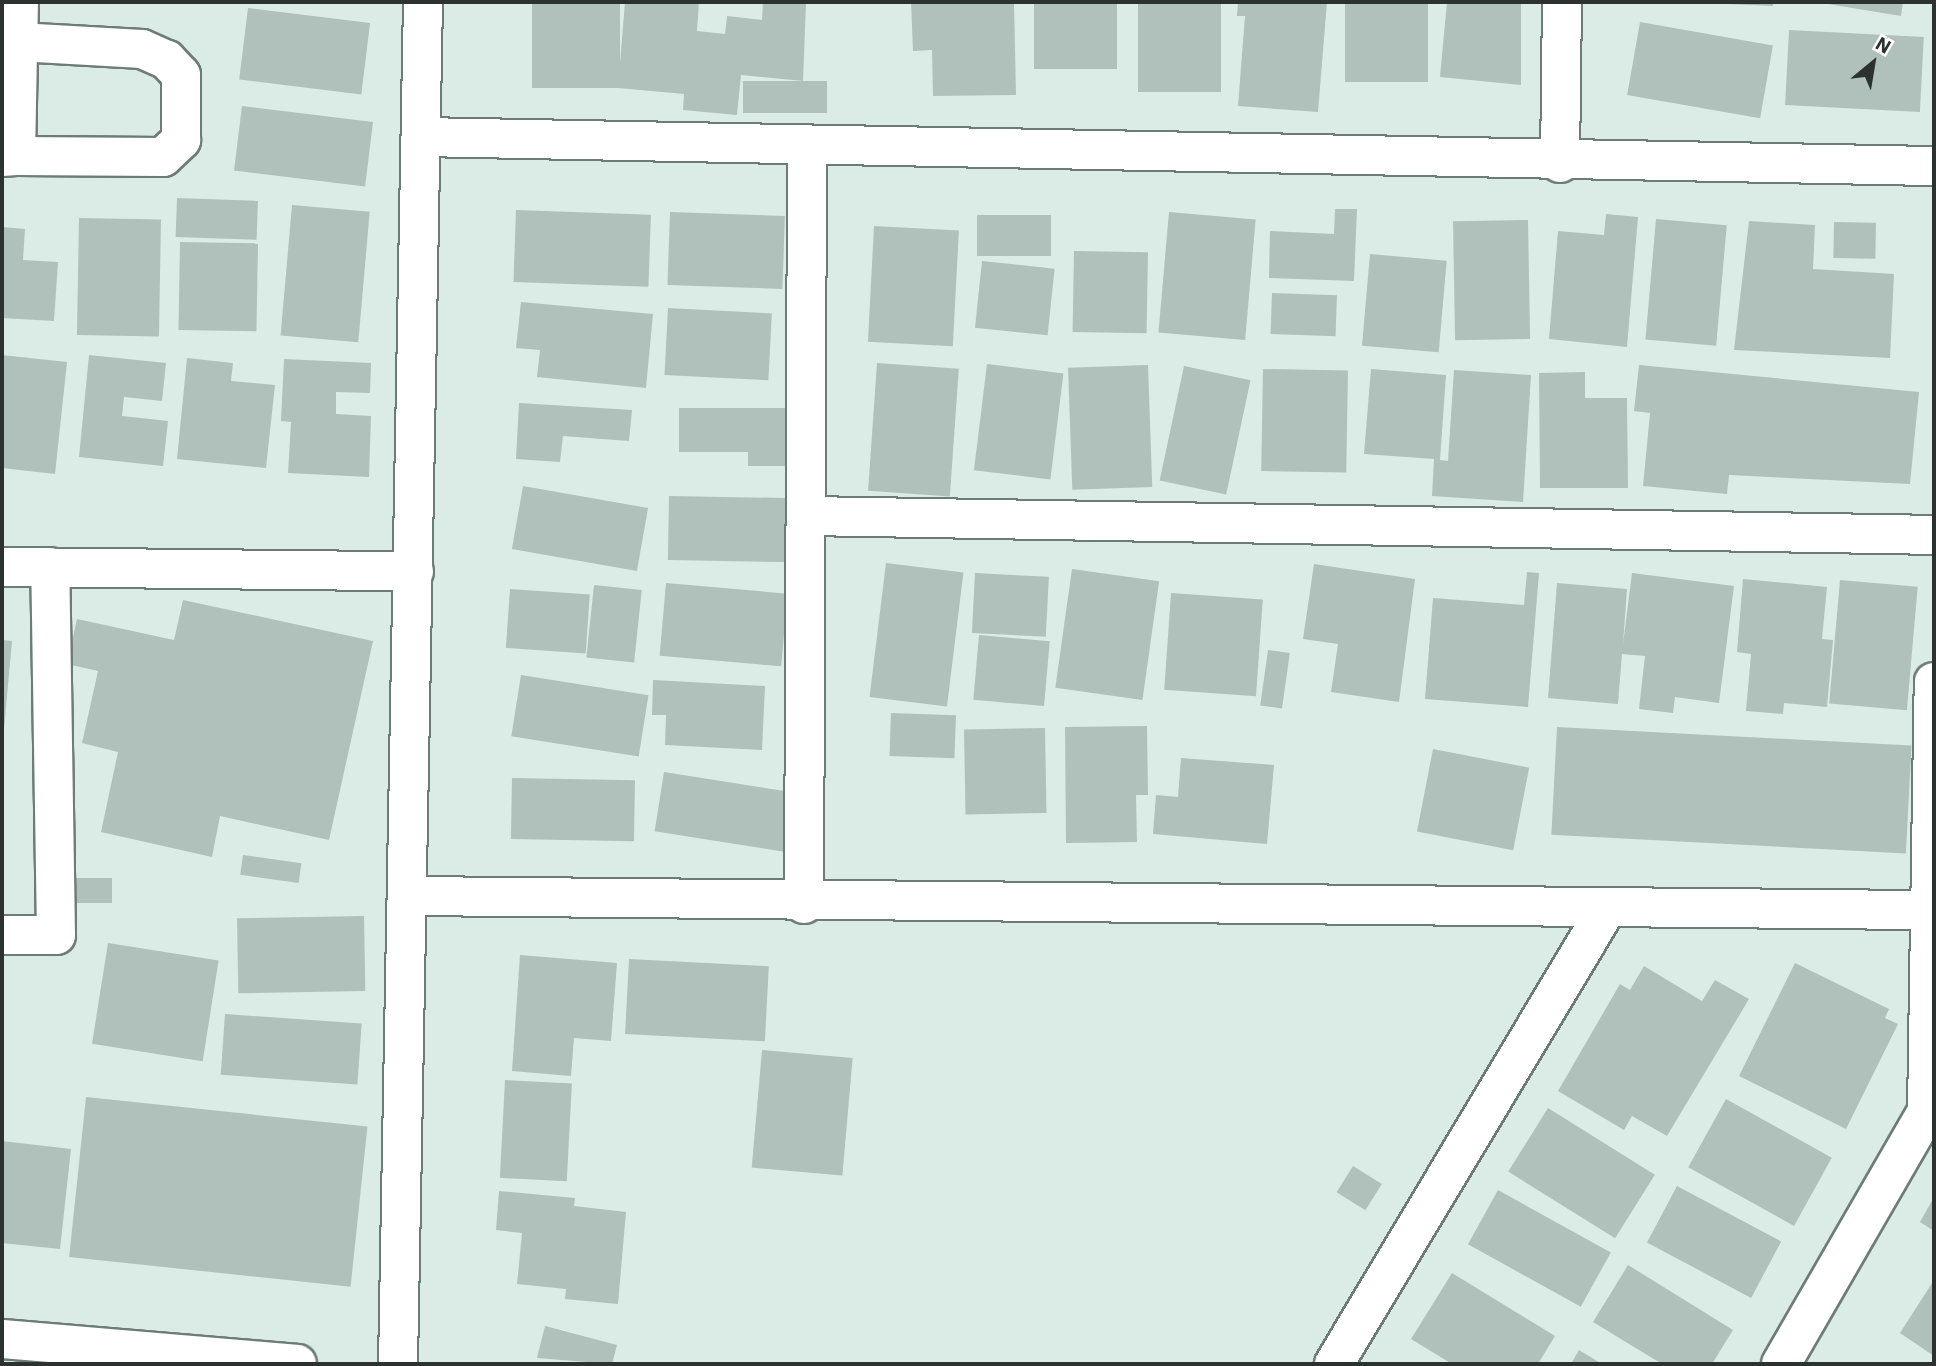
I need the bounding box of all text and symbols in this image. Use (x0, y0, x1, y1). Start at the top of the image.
north arrow (1838, 28, 1908, 98)
text: N (1872, 31, 1895, 59)

